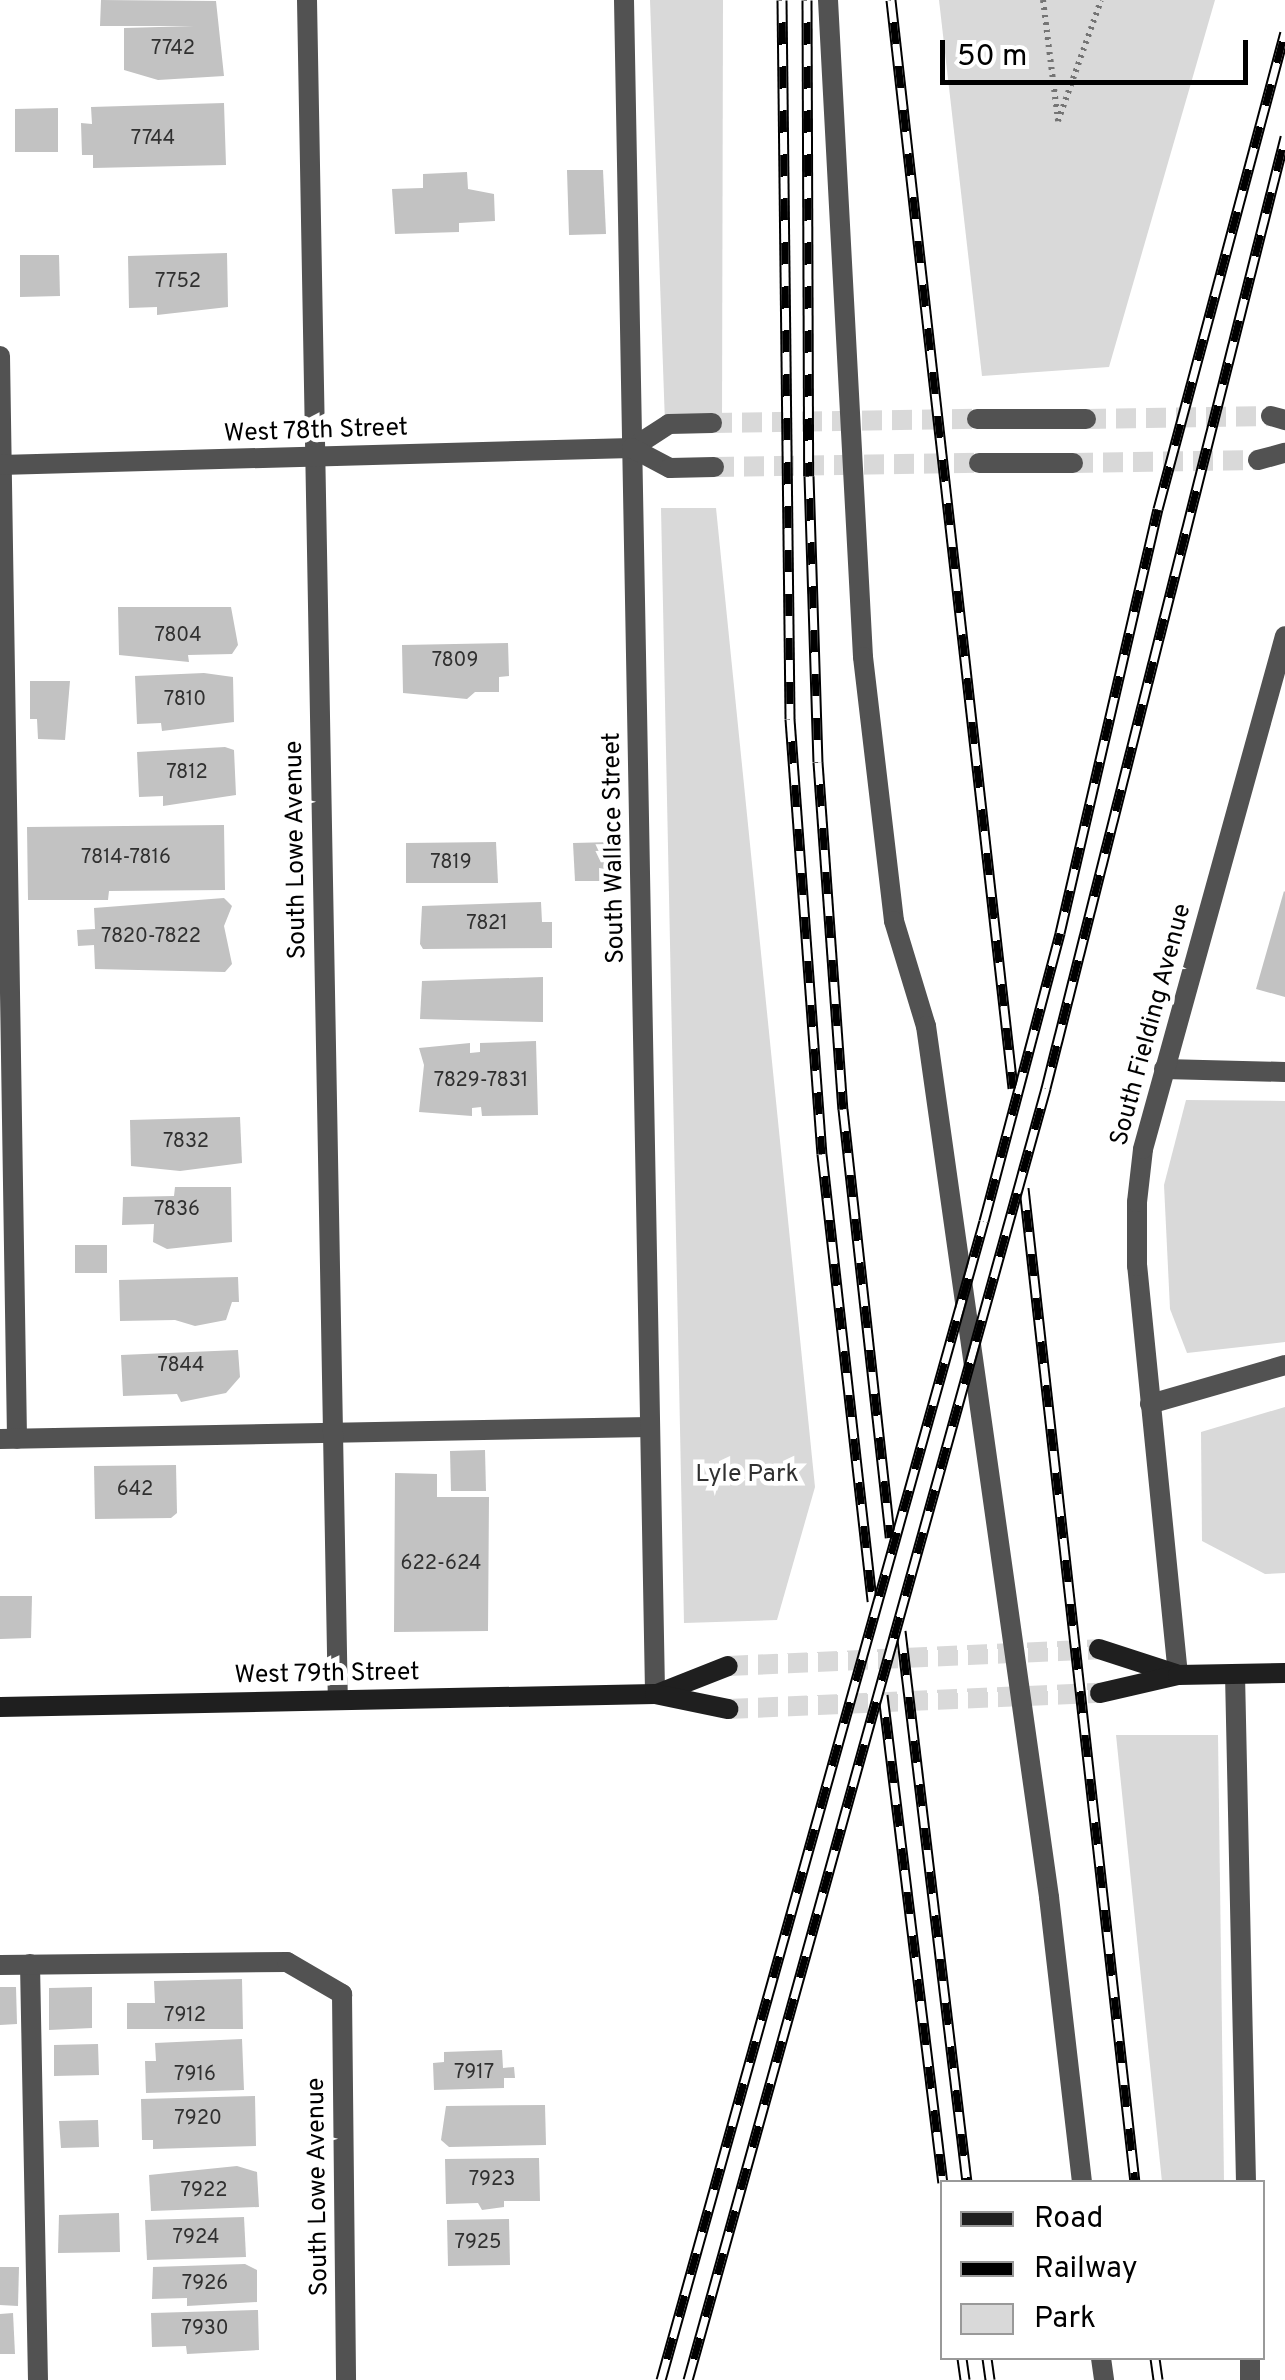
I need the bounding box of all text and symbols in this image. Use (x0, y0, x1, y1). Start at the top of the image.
scale bar (945, 20, 1252, 82)
house number: 7742 (151, 37, 195, 61)
text: 50 m (957, 39, 1027, 76)
house number: 7744 (131, 127, 175, 151)
house number: 7752 (155, 270, 201, 294)
street label: West 78th Street (223, 414, 409, 450)
house number: 7804 (154, 624, 202, 648)
house number: 7809 (432, 649, 478, 673)
house number: 7810 (164, 688, 206, 712)
street label: South Wallace Street (598, 732, 632, 964)
street label: South Lowe Avenue (280, 740, 314, 960)
house number: 7812 (166, 761, 208, 785)
house number: 7814-7816 (81, 846, 171, 870)
house number: 7819 (430, 851, 472, 875)
street label: South Fielding Avenue (1105, 900, 1199, 1150)
house number: 7821 (466, 912, 508, 936)
house number: 7820-7822 (101, 925, 201, 949)
house number: 7829-7831 (434, 1069, 528, 1093)
house number: 7832 (163, 1130, 209, 1154)
house number: 7836 (154, 1198, 200, 1222)
house number: 7844 (158, 1354, 204, 1378)
park label: Lyle Park (695, 1460, 799, 1490)
house number: 642 (117, 1478, 153, 1502)
house number: 622-624 (401, 1552, 481, 1576)
street label: West 79th Street (234, 1658, 420, 1692)
house number: 7912 (164, 2004, 206, 2028)
house number: 7917 (454, 2061, 494, 2085)
house number: 7916 (174, 2063, 216, 2087)
street label: South Lowe Avenue (302, 2077, 336, 2297)
house number: 7920 (174, 2107, 222, 2131)
house number: 7923 (469, 2168, 515, 2192)
house number: 7922 (181, 2179, 227, 2203)
legend (940, 2180, 1265, 2360)
text: Road (1034, 2201, 1103, 2238)
house number: 7924 (173, 2226, 219, 2250)
house number: 7925 (454, 2231, 502, 2255)
text: Railway (1034, 2251, 1138, 2288)
house number: 7926 (182, 2272, 228, 2296)
text: Park (1034, 2301, 1096, 2338)
house number: 7930 (181, 2317, 229, 2341)

